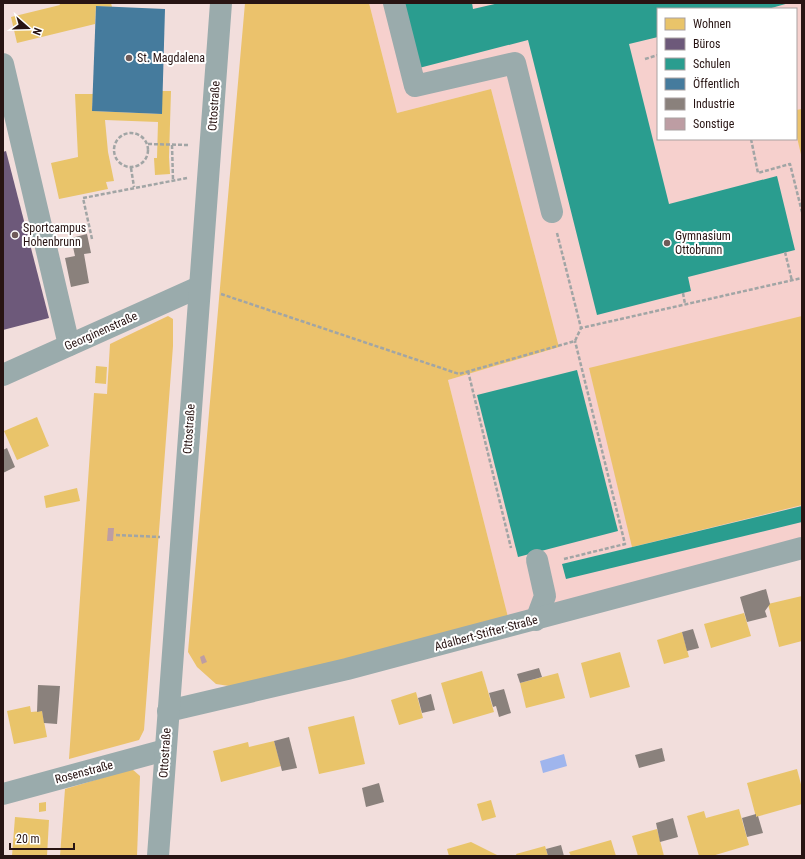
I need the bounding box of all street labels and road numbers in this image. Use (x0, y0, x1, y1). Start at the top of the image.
street label: Ottostraße (205, 80, 223, 132)
street label: Georginenstraße (62, 309, 140, 353)
street label: Ottostraße (180, 403, 198, 455)
street label: Adalbert-Stifter-Straße (433, 612, 540, 654)
street label: Ottostraße (156, 727, 174, 779)
street label: Rosenstraße (54, 757, 115, 786)

